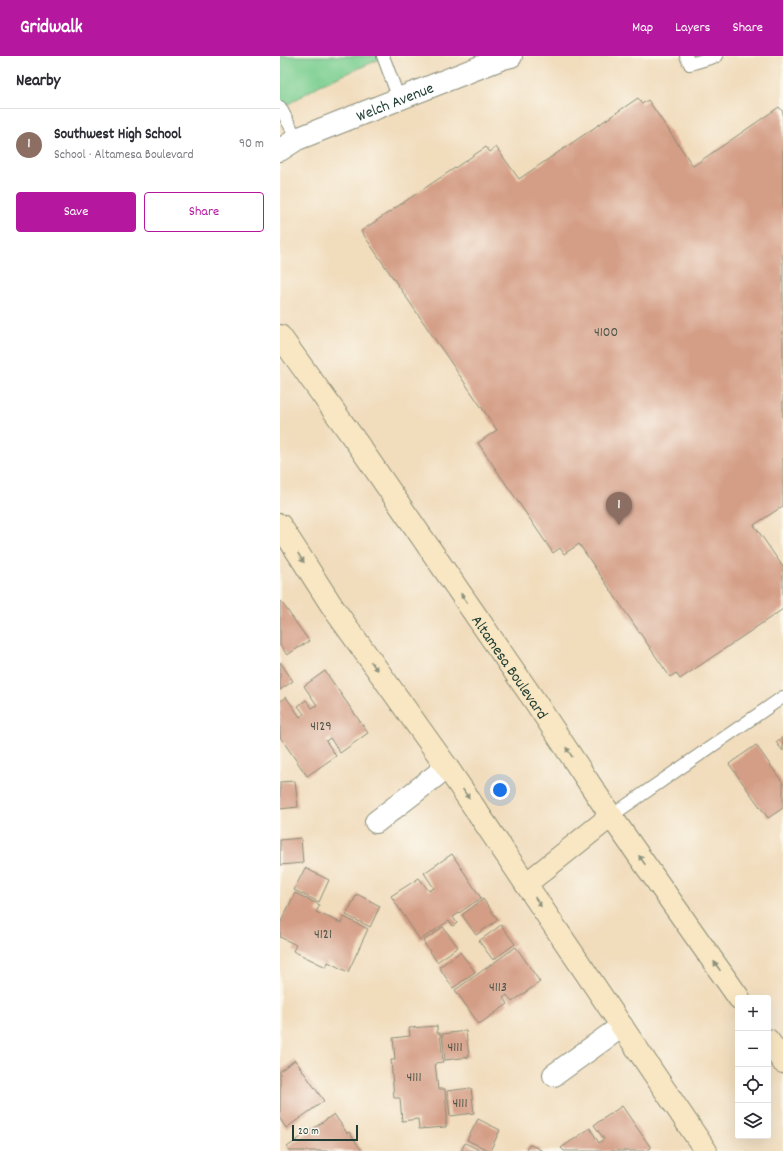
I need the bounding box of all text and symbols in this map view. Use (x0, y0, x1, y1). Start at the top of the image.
text: Gridwalk (20, 15, 83, 42)
text: Map (632, 18, 653, 38)
text: Layers (675, 18, 710, 38)
text: Share (732, 18, 763, 38)
text: Nearby (16, 70, 60, 94)
street label: Welch Avenue (353, 77, 437, 129)
text: Southwest High School (54, 124, 181, 146)
text: 1 (28, 135, 30, 154)
text: 90 m (239, 135, 264, 154)
text: School · Altamesa Boulevard (54, 146, 194, 165)
button: Save (16, 192, 136, 232)
button: Share (144, 192, 264, 232)
house number: 4100 (594, 323, 618, 343)
pin: 1 (606, 492, 632, 525)
one-way arrow (297, 553, 305, 563)
one-way arrow (460, 593, 468, 604)
street label: Altamesa Boulevard (465, 611, 553, 725)
one-way arrow (370, 660, 378, 671)
house number: 4129 (310, 717, 332, 737)
one-way arrow (565, 746, 572, 758)
your location (490, 780, 510, 800)
one-way arrow (462, 789, 470, 799)
one-way arrow (638, 855, 646, 865)
one-way arrow (534, 897, 542, 907)
house number: 4121 (314, 925, 332, 945)
one-way arrow (713, 961, 721, 971)
house number: 4113 (489, 978, 507, 998)
map controls (735, 995, 771, 1139)
button: + (735, 995, 771, 1031)
button: − (735, 1031, 771, 1067)
house number: 4111 (447, 1038, 463, 1058)
button: locate (735, 1067, 771, 1103)
house number: 4111 (406, 1068, 422, 1088)
house number: 4111 (452, 1094, 468, 1114)
button: layers (735, 1103, 771, 1139)
scale bar (292, 1123, 358, 1142)
text: 20 m (298, 1124, 319, 1140)

